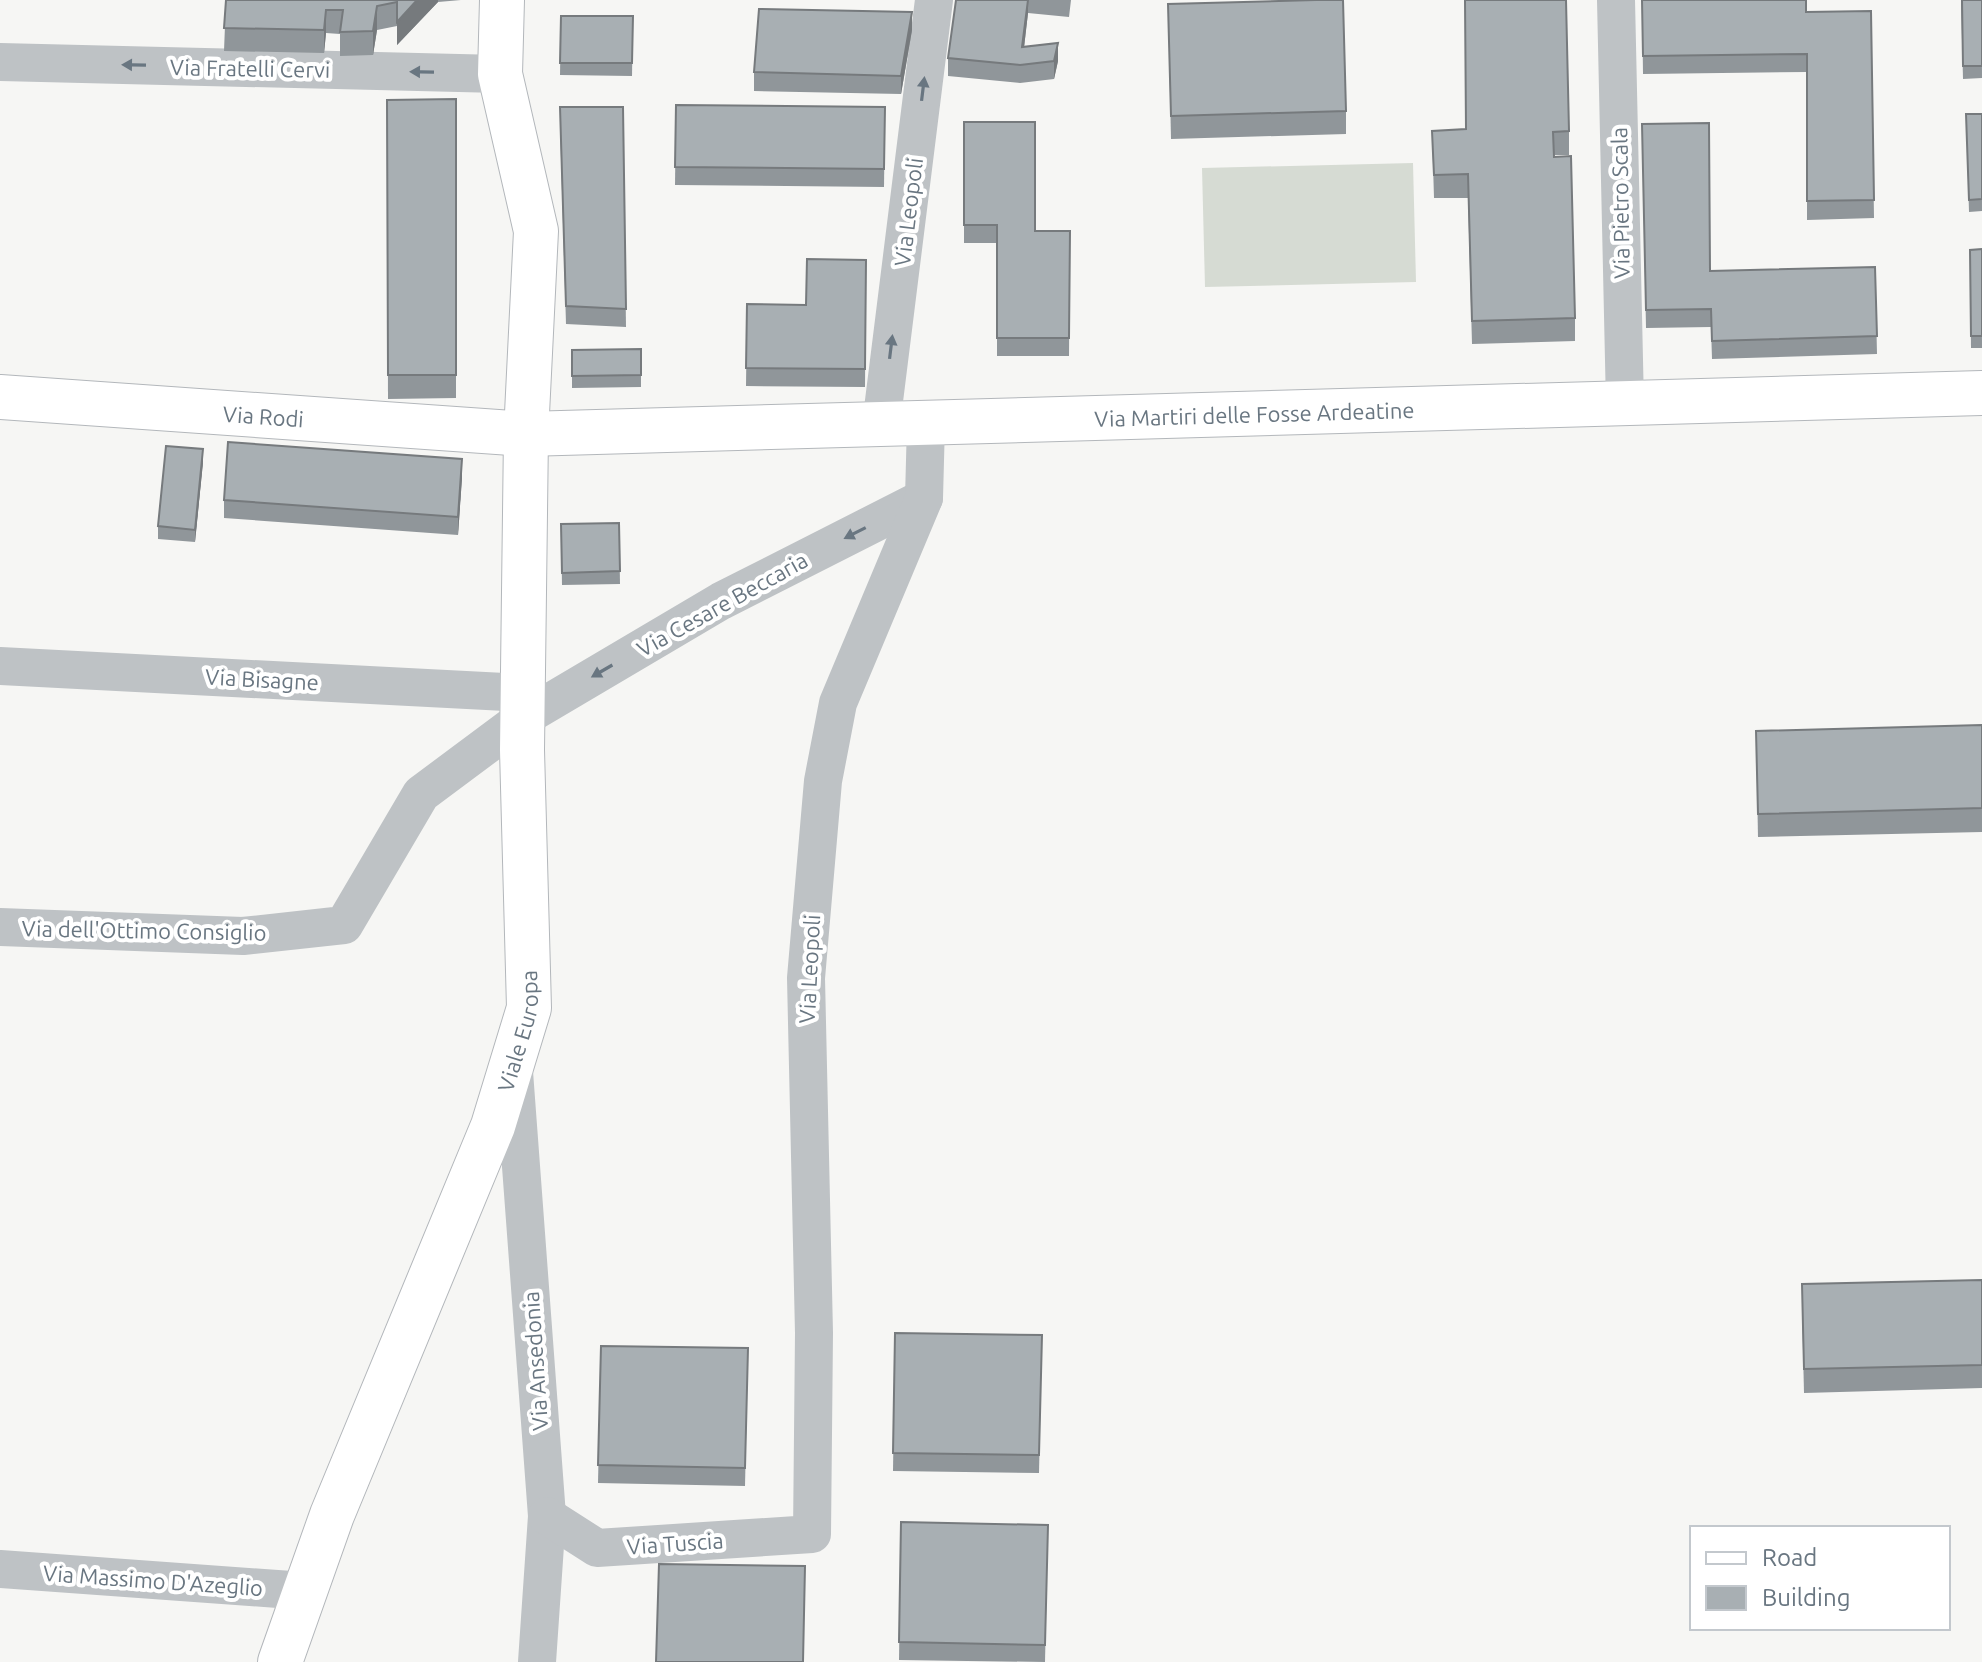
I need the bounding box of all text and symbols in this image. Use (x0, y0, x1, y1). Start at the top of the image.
street label: Via Fratelli Cervi (170, 54, 330, 82)
one-way arrow (121, 59, 146, 72)
one-way arrow (409, 66, 434, 79)
one-way arrow (917, 76, 930, 101)
street label: Via Pietro Scala (1606, 127, 1634, 279)
street label: Via Leopoli (889, 156, 927, 268)
one-way arrow (885, 334, 898, 359)
street label: Via Martiri delle Fosse Ardeatine (1094, 396, 1415, 430)
street label: Via Rodi (222, 400, 305, 431)
one-way arrow (843, 526, 866, 540)
street label: Via Cesare Beccaria (632, 547, 812, 661)
street label: Via Bisagne (204, 664, 320, 694)
one-way arrow (591, 664, 613, 678)
street label: Via Leopoli (794, 914, 824, 1024)
street label: Via dell'Ottimo Consiglio (21, 915, 267, 945)
street label: Viale Europa (492, 970, 541, 1094)
street label: Via Ansedonia (518, 1290, 552, 1432)
legend (1690, 1526, 1950, 1630)
street label: Via Tuscia (626, 1527, 724, 1559)
text: Road (1762, 1544, 1817, 1571)
street label: Via Massimo D'Azeglio (42, 1560, 264, 1600)
text: Building (1762, 1584, 1850, 1611)

